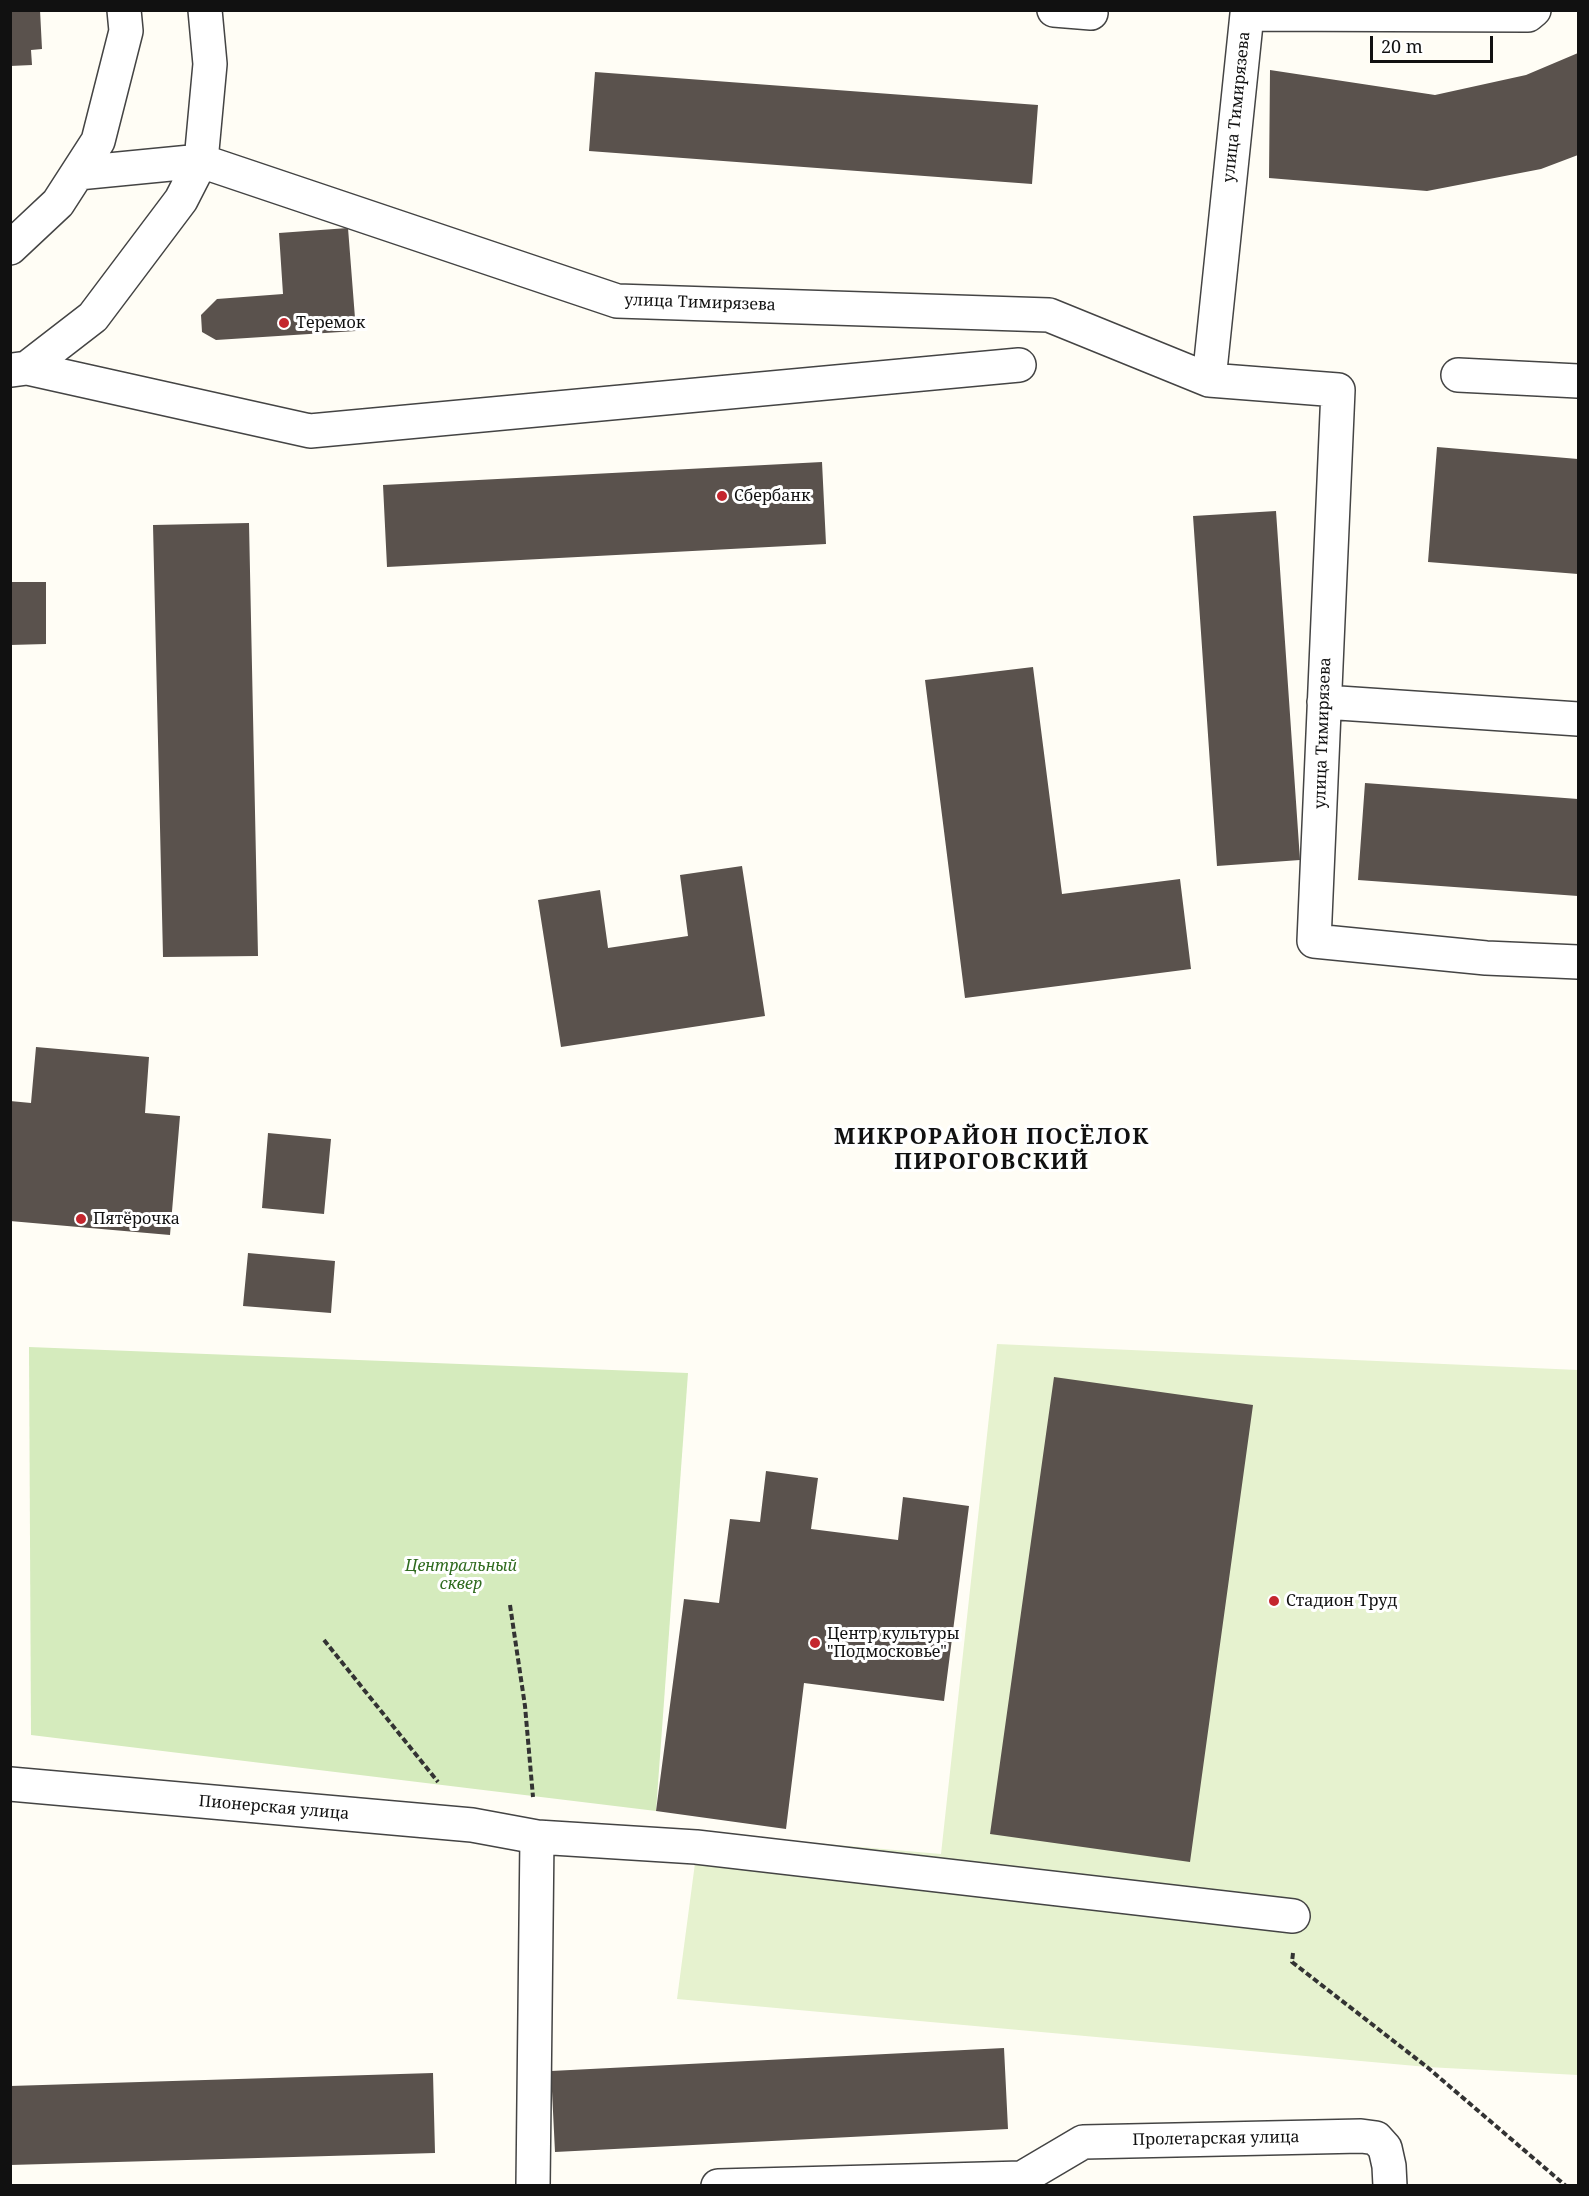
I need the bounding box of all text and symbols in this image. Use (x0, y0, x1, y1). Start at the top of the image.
scale bar (1373, 24, 1496, 62)
street label: улица Тимирязева (1220, 31, 1254, 183)
text: 20 m (1381, 34, 1423, 58)
street label: улица Тимирязева (624, 291, 776, 315)
place label: Теремок (296, 313, 365, 333)
marker: Теремок (277, 316, 291, 330)
place label: Сбербанк (734, 486, 811, 506)
marker: Сбербанк (715, 489, 729, 503)
street label: улица Тимирязева (1311, 657, 1335, 809)
district label: МИКРОРАЙОН ПОСЁЛОК ПИРОГОВСКИЙ (834, 1125, 1150, 1176)
place label: Пятёрочка (93, 1209, 180, 1229)
marker: Пятёрочка (74, 1212, 88, 1226)
park label: Центральный сквер (405, 1556, 517, 1594)
place label: Стадион Труд (1286, 1591, 1397, 1611)
marker: Стадион Труд (1267, 1594, 1281, 1608)
place label: Центр культуры "Подмосковье" (827, 1624, 960, 1662)
marker: Центр культуры "Подмосковье" (808, 1636, 822, 1650)
street label: Пионерская улица (198, 1792, 350, 1824)
street label: Пролетарская улица (1132, 2128, 1300, 2150)

